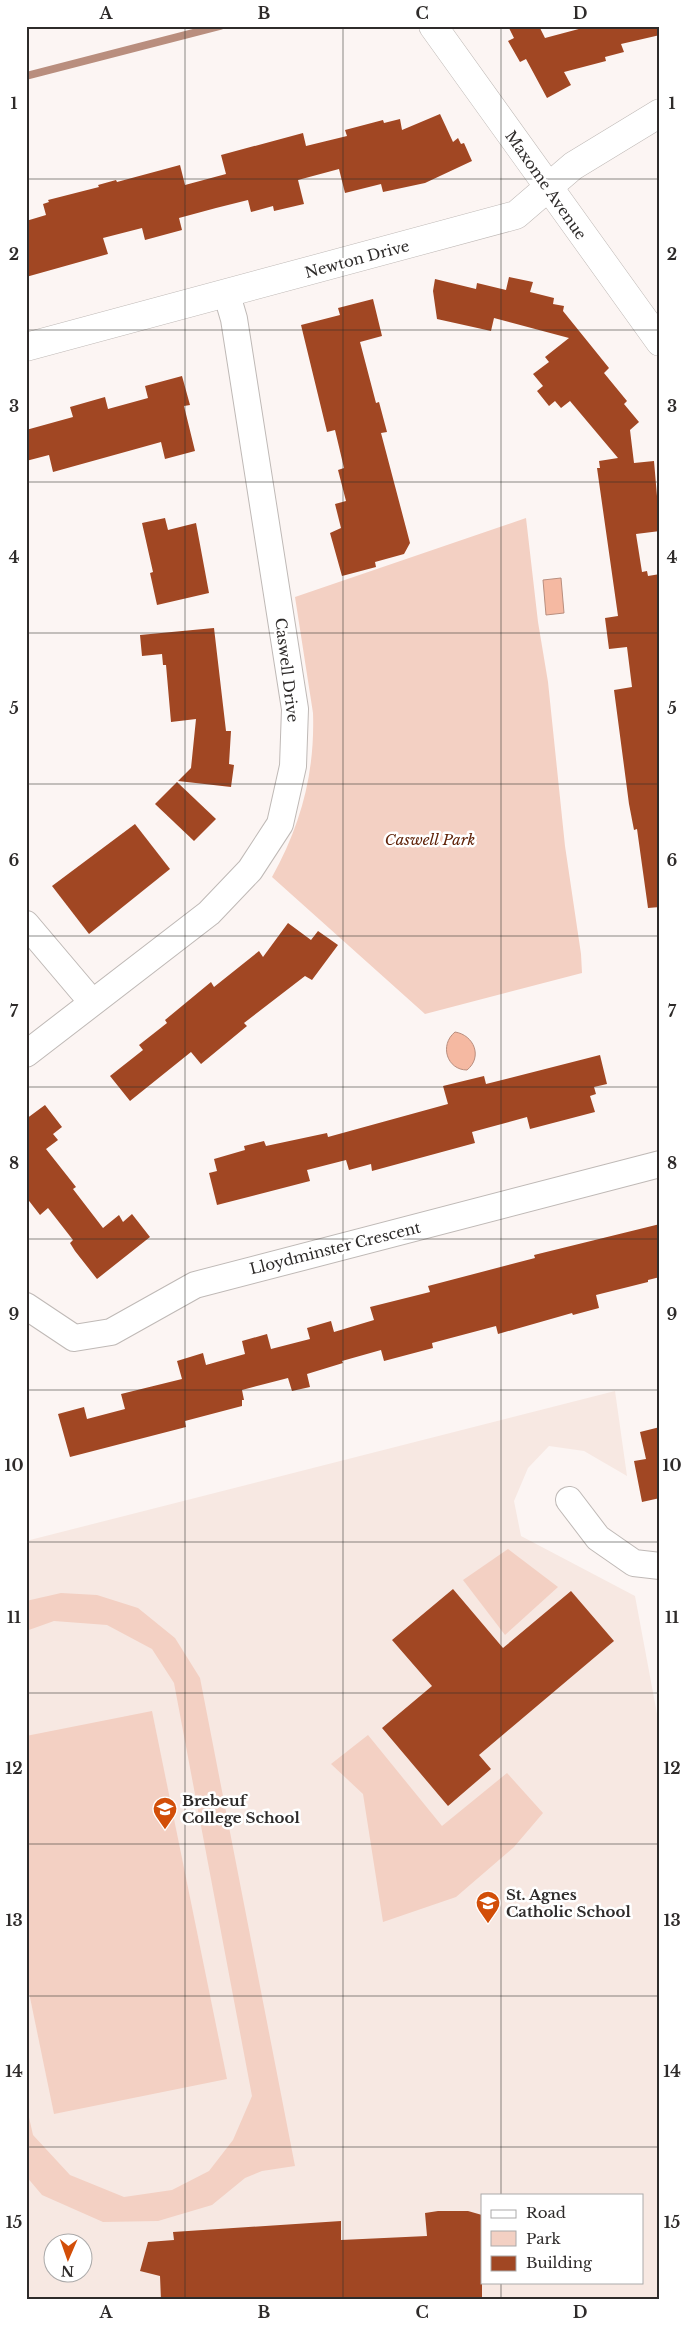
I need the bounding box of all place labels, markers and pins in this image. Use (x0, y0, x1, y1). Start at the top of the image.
place label: Brebeuf College School (182, 1791, 300, 1827)
school or university icon: Brebeuf College School (152, 1796, 178, 1830)
place label: St. Agnes Catholic School (506, 1885, 631, 1921)
school or university icon: St. Agnes Catholic School (475, 1890, 501, 1924)

